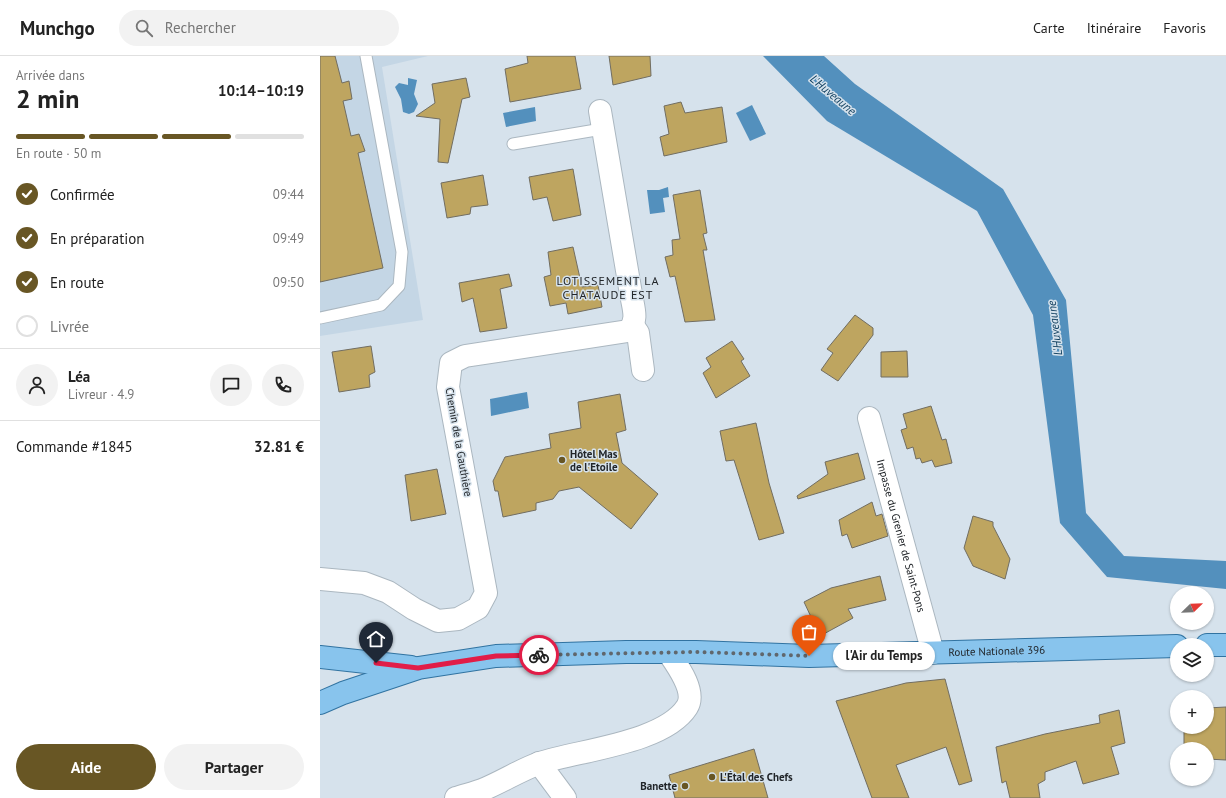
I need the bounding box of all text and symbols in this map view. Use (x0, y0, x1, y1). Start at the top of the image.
search box (119, 10, 399, 46)
text: Munchgo (20, 16, 95, 40)
icon: search (133, 17, 155, 39)
text: Rechercher (165, 18, 236, 37)
text: Carte (1033, 19, 1065, 37)
text: Itinéraire (1087, 19, 1141, 37)
text: Favoris (1163, 19, 1206, 37)
text: Arrivée dans (16, 67, 85, 84)
water label: L'Huveaune (807, 71, 860, 118)
text: 10:14–10:19 (218, 81, 304, 100)
text: 2 min (16, 82, 79, 115)
text: En route · 50 m (16, 145, 101, 162)
icon: check (16, 183, 38, 205)
text: Confirmée (50, 185, 115, 204)
text: 09:44 (273, 186, 304, 203)
icon: check (16, 227, 38, 249)
text: En préparation (50, 229, 145, 248)
text: 09:49 (273, 230, 304, 247)
icon: check (16, 271, 38, 293)
text: En route (50, 273, 104, 292)
district label: LOTISSEMENT LA CHATAUDE EST (556, 273, 660, 302)
text: 09:50 (273, 274, 304, 291)
water label: L'Huveaune (1044, 299, 1065, 356)
text: Livrée (50, 317, 89, 336)
button: person (16, 364, 58, 406)
button: chat (210, 364, 252, 406)
button: phone (262, 364, 304, 406)
text: Léa (68, 367, 90, 386)
text: Livreur · 4.9 (68, 386, 134, 403)
street label: Chemin de la Gauthière (443, 386, 476, 498)
text: Commande #1845 (16, 437, 133, 456)
text: 32.81 € (254, 437, 304, 456)
place label: Hôtel Mas de l'Etoile (570, 447, 618, 474)
marker: Hôtel Mas de l'Etoile (557, 455, 567, 465)
street label: Impasse du Grenier de Saint-Pons (874, 458, 929, 614)
north arrow (1170, 586, 1214, 630)
map controls (1170, 586, 1214, 786)
pin (792, 615, 826, 656)
icon: bag (798, 621, 820, 643)
pin (359, 622, 393, 663)
icon: home (365, 628, 387, 650)
courier (519, 635, 559, 675)
button: layers (1170, 638, 1214, 682)
callout: l'Air du Temps (833, 642, 935, 670)
street label: Route Nationale 396 (948, 643, 1045, 659)
icon: bike (528, 644, 550, 666)
text: l'Air du Temps (846, 647, 922, 664)
button: + (1170, 690, 1214, 734)
button: − (1170, 742, 1214, 786)
button: Aide (16, 744, 156, 790)
button: Partager (164, 744, 304, 790)
place label: L'Étal des Chefs (720, 770, 793, 784)
marker: L'Étal des Chefs (707, 772, 717, 782)
place label: Banette (640, 779, 677, 793)
marker: Banette (680, 781, 690, 791)

